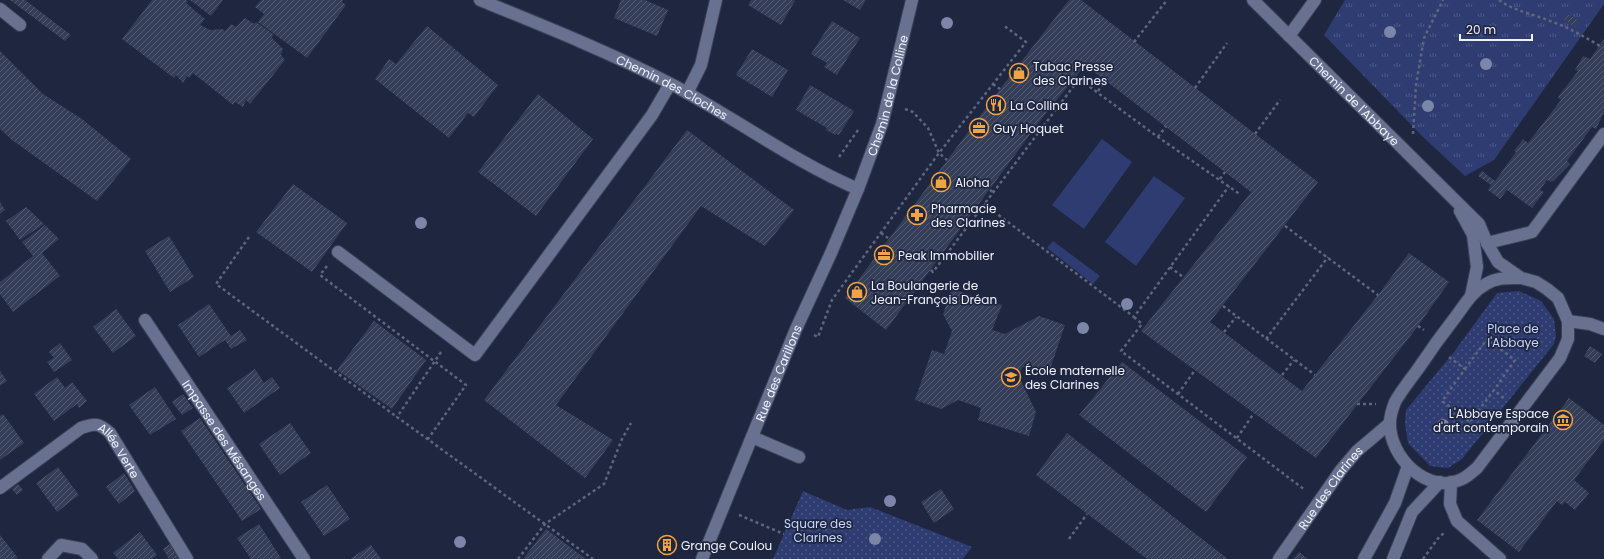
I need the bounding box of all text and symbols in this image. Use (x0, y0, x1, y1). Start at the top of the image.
scale bar (1460, 16, 1532, 42)
text: 20 m (1466, 21, 1496, 38)
street label: Chemin de la Colline (863, 33, 912, 158)
street label: Chemin des Cloches (614, 50, 731, 123)
street label: Chemin de l'Abbaye (1306, 52, 1404, 149)
place label: Tabac Presse des Clarines (1033, 58, 1113, 89)
shop icon: Tabac Presse des Clarines (1008, 62, 1030, 84)
restaurant icon: La Collina (985, 94, 1007, 116)
place label: La Collina (1010, 97, 1068, 114)
office icon: Guy Hoquet (968, 117, 990, 139)
place label: Guy Hoquet (993, 120, 1064, 137)
shop icon: Aloha (930, 171, 952, 193)
place label: Aloha (955, 174, 990, 191)
place label: Pharmacie des Clarines (931, 200, 1005, 231)
pharmacy icon: Pharmacie des Clarines (906, 204, 928, 226)
office icon: Peak Immobilier (873, 244, 895, 266)
place label: Peak Immobilier (898, 247, 995, 264)
place label: La Boulangerie de Jean-François Dréan (871, 277, 997, 308)
shop icon: La Boulangerie de Jean-François Dréan (846, 281, 868, 303)
park label: Place de l'Abbaye (1487, 320, 1539, 351)
street label: Rue des Carillons (751, 322, 805, 424)
place label: École maternelle des Clarines (1025, 362, 1125, 393)
school or university icon: École maternelle des Clarines (1000, 366, 1022, 388)
street label: Impasse des Mésanges (178, 376, 271, 504)
place label: L'Abbaye Espace d'art contemporain (1433, 405, 1549, 436)
museum icon: L'Abbaye Espace d'art contemporain (1552, 409, 1574, 431)
street label: Allée Verte (95, 418, 144, 481)
street label: Rue des Clarines (1294, 442, 1366, 533)
park label: Square des Clarines (784, 515, 852, 546)
building icon: Grange Coulou (656, 534, 678, 556)
place label: Grange Coulou (681, 537, 772, 554)

